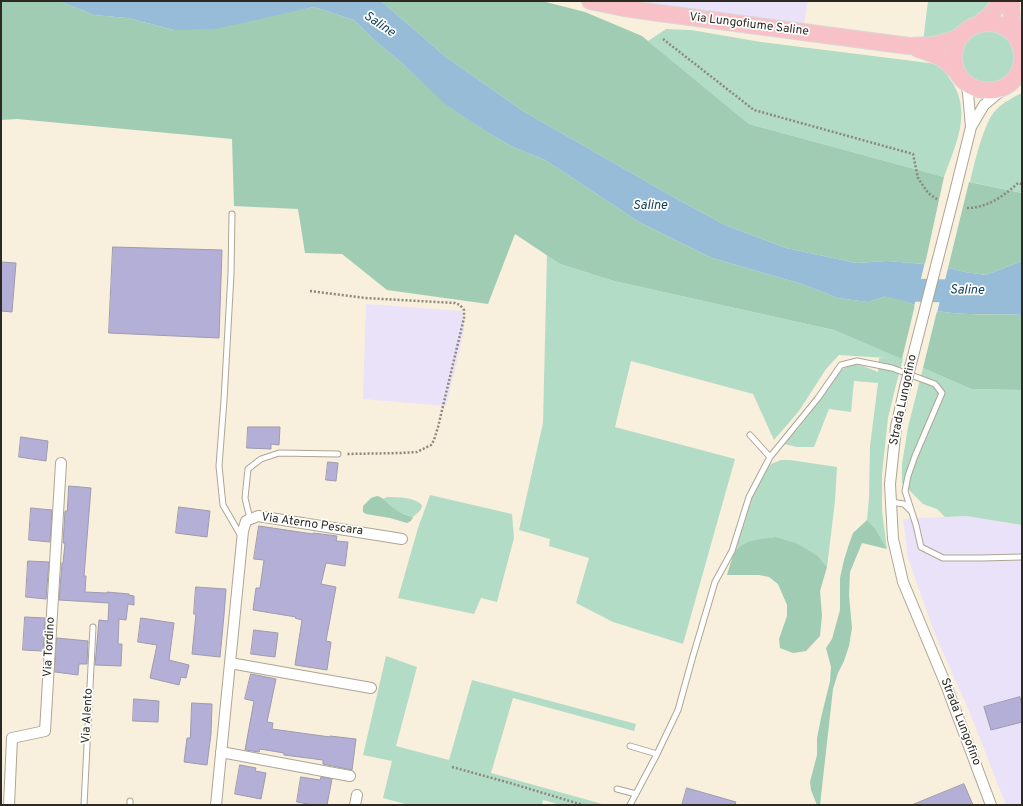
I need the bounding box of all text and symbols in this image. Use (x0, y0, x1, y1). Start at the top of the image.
water label: Saline (360, 9, 398, 41)
street label: Via Lungofiume Saline (688, 11, 810, 39)
water label: Saline (633, 198, 667, 214)
water label: Saline (950, 283, 984, 299)
street label: Strada Lungofino (887, 353, 921, 447)
street label: Via Aterno Pescara (260, 511, 364, 539)
street label: Via Tordino (41, 616, 59, 678)
street label: Strada Lungofino (937, 676, 983, 768)
street label: Via Alento (79, 688, 97, 744)

